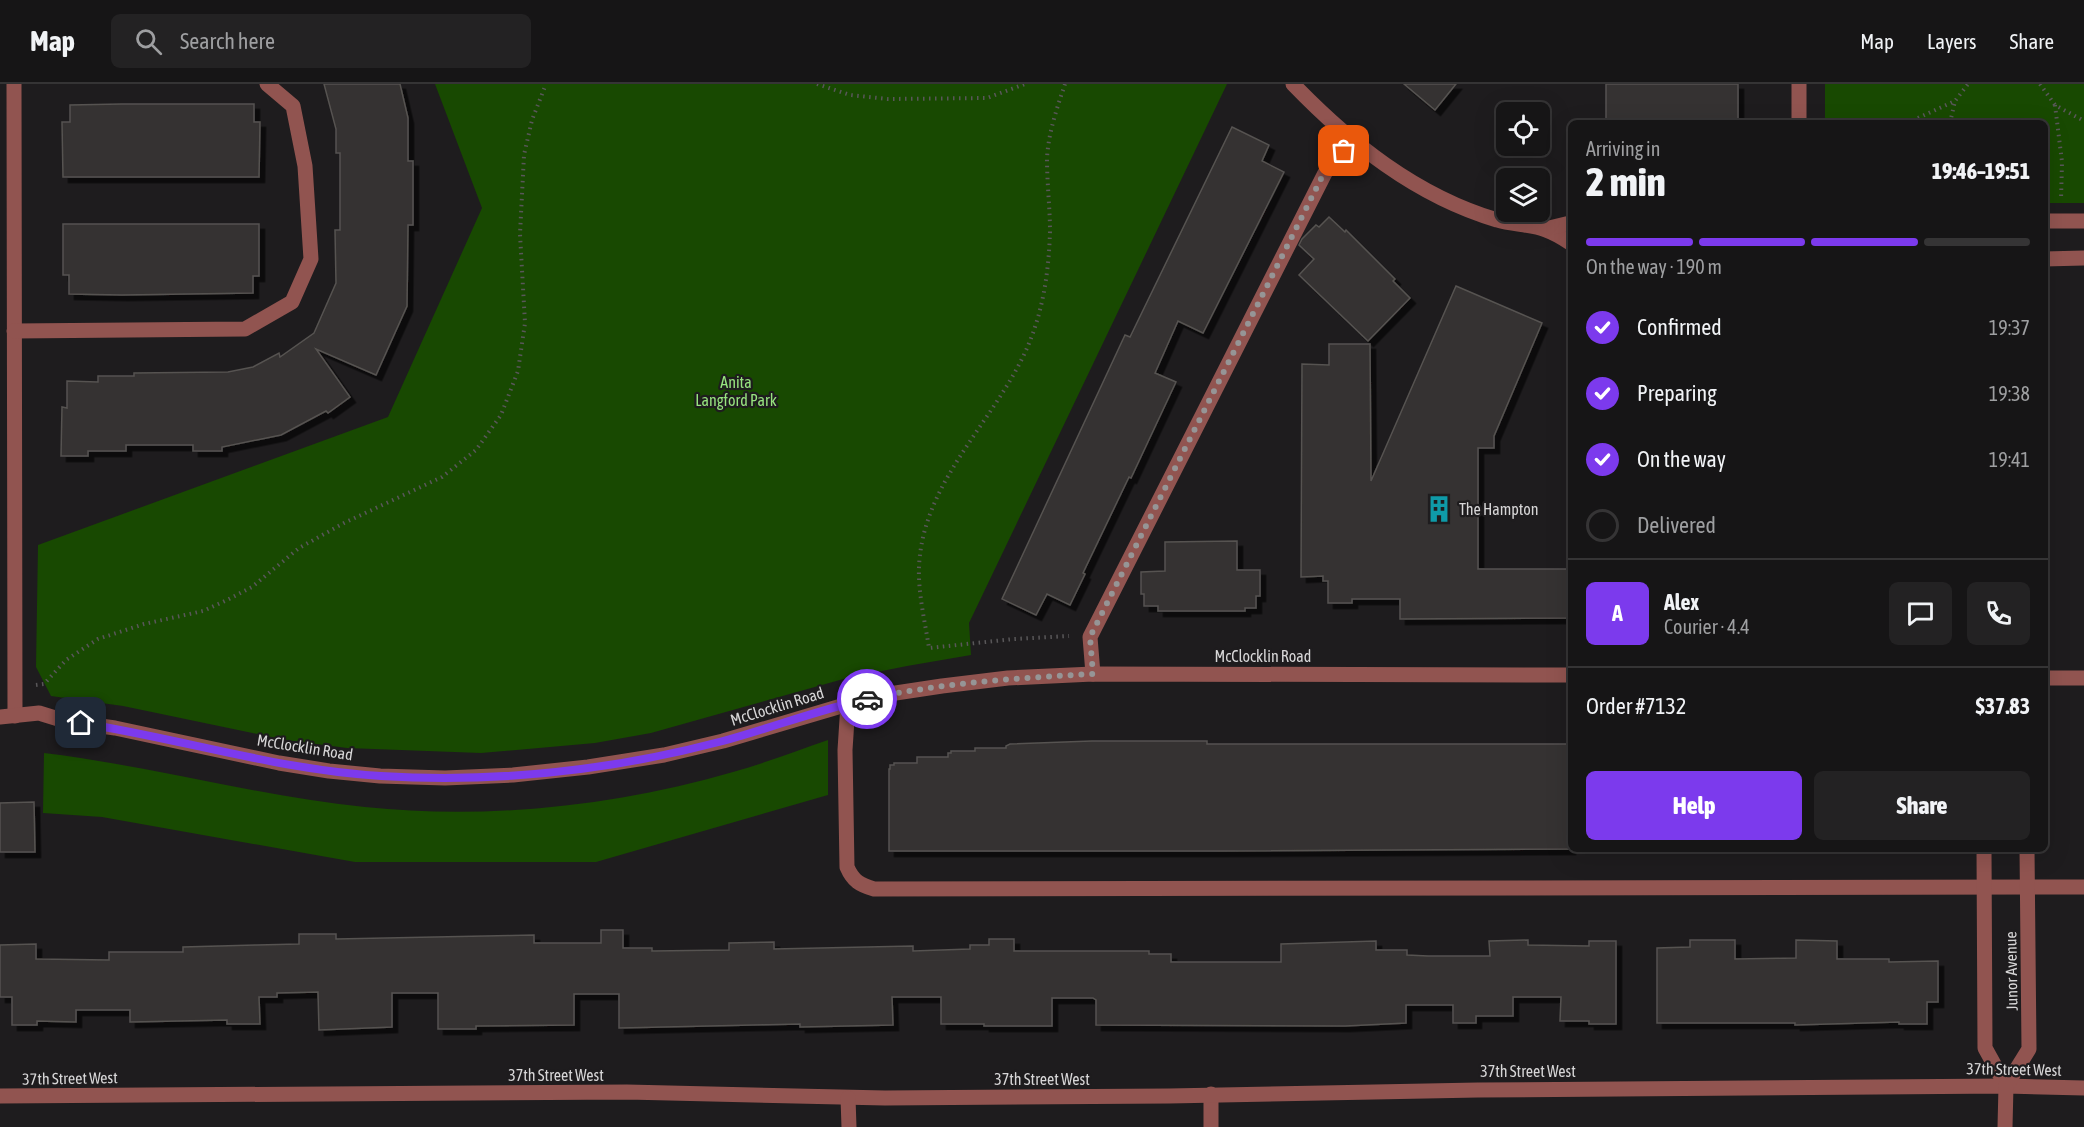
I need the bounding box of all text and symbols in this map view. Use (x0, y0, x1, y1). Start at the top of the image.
search box (111, 14, 531, 68)
text: Map (30, 25, 75, 57)
icon: search (132, 25, 165, 58)
text: Search here (180, 28, 275, 54)
text: Map (1860, 29, 1894, 53)
text: Layers (1927, 29, 1977, 53)
text: Share (2010, 29, 2054, 53)
map controls (1496, 102, 1550, 222)
button: locate (1496, 102, 1550, 156)
pin (1318, 125, 1369, 176)
icon: bag (1327, 134, 1360, 167)
text: Arriving in (1586, 137, 1660, 160)
text: 19:46–19:51 (1932, 158, 2030, 184)
text: 2 min (1586, 160, 1666, 204)
button: layers (1496, 168, 1550, 222)
text: On the way · 190 m (1586, 255, 1722, 278)
icon: check (1586, 311, 1619, 344)
text: Confirmed (1637, 314, 1722, 340)
text: 19:37 (1989, 316, 2030, 339)
park label: Anita Langford Park (695, 373, 777, 410)
icon: check (1586, 377, 1619, 410)
text: Preparing (1637, 380, 1717, 406)
text: 19:38 (1989, 382, 2030, 405)
icon: check (1586, 443, 1619, 476)
text: On the way (1637, 446, 1726, 472)
text: 19:41 (1989, 448, 2030, 471)
building icon: The Hampton (1424, 494, 1454, 524)
place label: The Hampton (1459, 500, 1539, 519)
text: Delivered (1637, 512, 1716, 538)
button: chat (1889, 582, 1952, 645)
button: phone (1967, 582, 2030, 645)
text: Alex (1664, 589, 1699, 615)
text: A (1612, 600, 1623, 626)
text: Courier · 4.4 (1664, 615, 1750, 638)
street label: McClocklin Road (1215, 647, 1311, 665)
courier (837, 669, 897, 729)
street label: McClocklin Road (728, 683, 826, 729)
icon: car (851, 683, 884, 716)
text: Order #7132 (1586, 693, 1686, 719)
text: $37.83 (1975, 693, 2030, 719)
pin (55, 697, 106, 748)
icon: home (64, 706, 97, 739)
street label: McClocklin Road (256, 731, 354, 763)
button: Help (1586, 771, 1802, 840)
button: Share (1814, 771, 2030, 840)
street label: Junor Avenue (2001, 931, 2021, 1011)
street label: 37th Street West (1966, 1059, 2062, 1079)
street label: 37th Street West (1480, 1062, 1576, 1080)
street label: 37th Street West (508, 1066, 604, 1084)
street label: 37th Street West (22, 1068, 118, 1088)
street label: 37th Street West (994, 1070, 1090, 1088)

